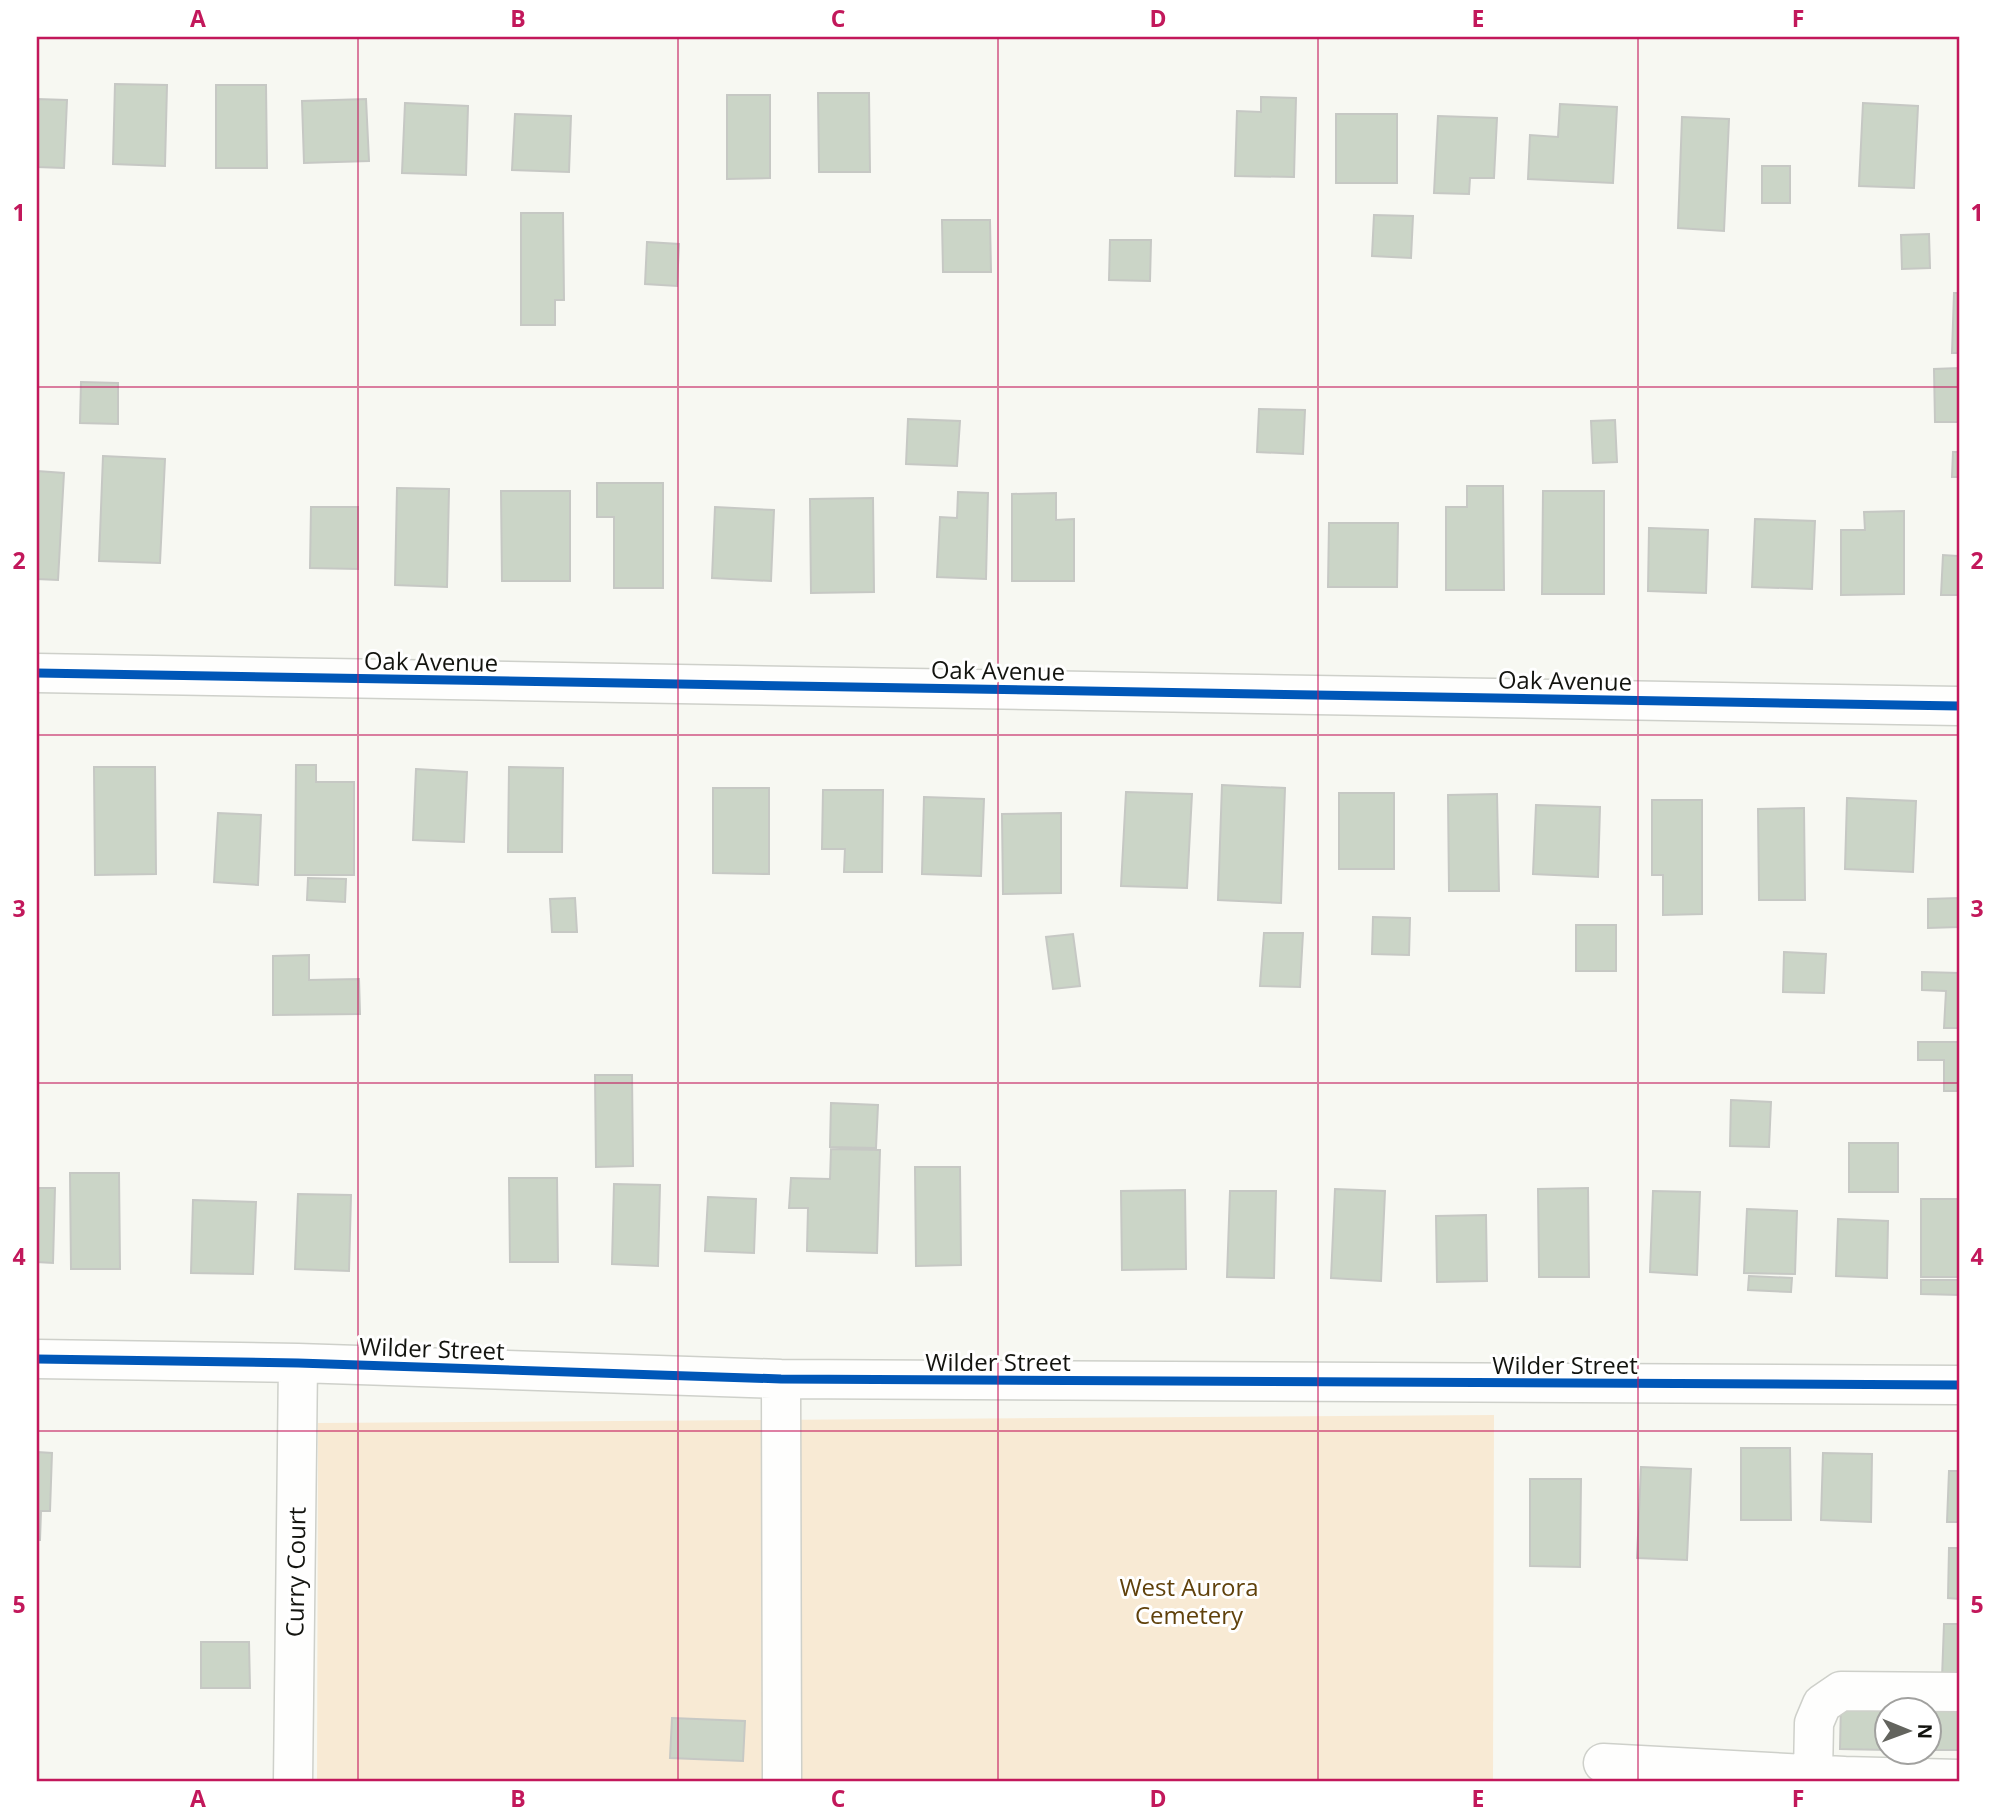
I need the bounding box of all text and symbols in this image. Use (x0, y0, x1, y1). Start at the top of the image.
text: A (190, 2, 206, 34)
text: B (510, 2, 526, 34)
text: C (831, 2, 845, 34)
text: D (1149, 2, 1167, 34)
text: E (1472, 2, 1484, 34)
text: F (1792, 2, 1804, 34)
text: 1 (12, 196, 26, 228)
text: 1 (1970, 196, 1984, 228)
text: 2 (12, 544, 26, 576)
text: 2 (1970, 544, 1984, 576)
street label: Oak Avenue (364, 643, 498, 679)
street label: Oak Avenue (931, 652, 1065, 688)
street label: Oak Avenue (1498, 662, 1632, 698)
text: 3 (12, 892, 26, 924)
text: 3 (1970, 892, 1984, 924)
text: 4 (12, 1240, 26, 1272)
text: 4 (1970, 1240, 1984, 1272)
street label: Wilder Street (359, 1329, 505, 1367)
street label: Wilder Street (925, 1345, 1071, 1378)
street label: Wilder Street (1492, 1348, 1638, 1381)
street label: Curry Court (277, 1507, 313, 1637)
park label: West Aurora Cemetery (1119, 1570, 1259, 1631)
text: 5 (12, 1588, 26, 1620)
text: 5 (1970, 1588, 1984, 1620)
north arrow (1874, 1696, 1944, 1766)
text: N (1912, 1723, 1938, 1739)
text: A (190, 1782, 206, 1814)
text: B (510, 1782, 526, 1814)
text: C (831, 1782, 845, 1814)
text: D (1149, 1782, 1167, 1814)
text: E (1472, 1782, 1484, 1814)
text: F (1792, 1782, 1804, 1814)

